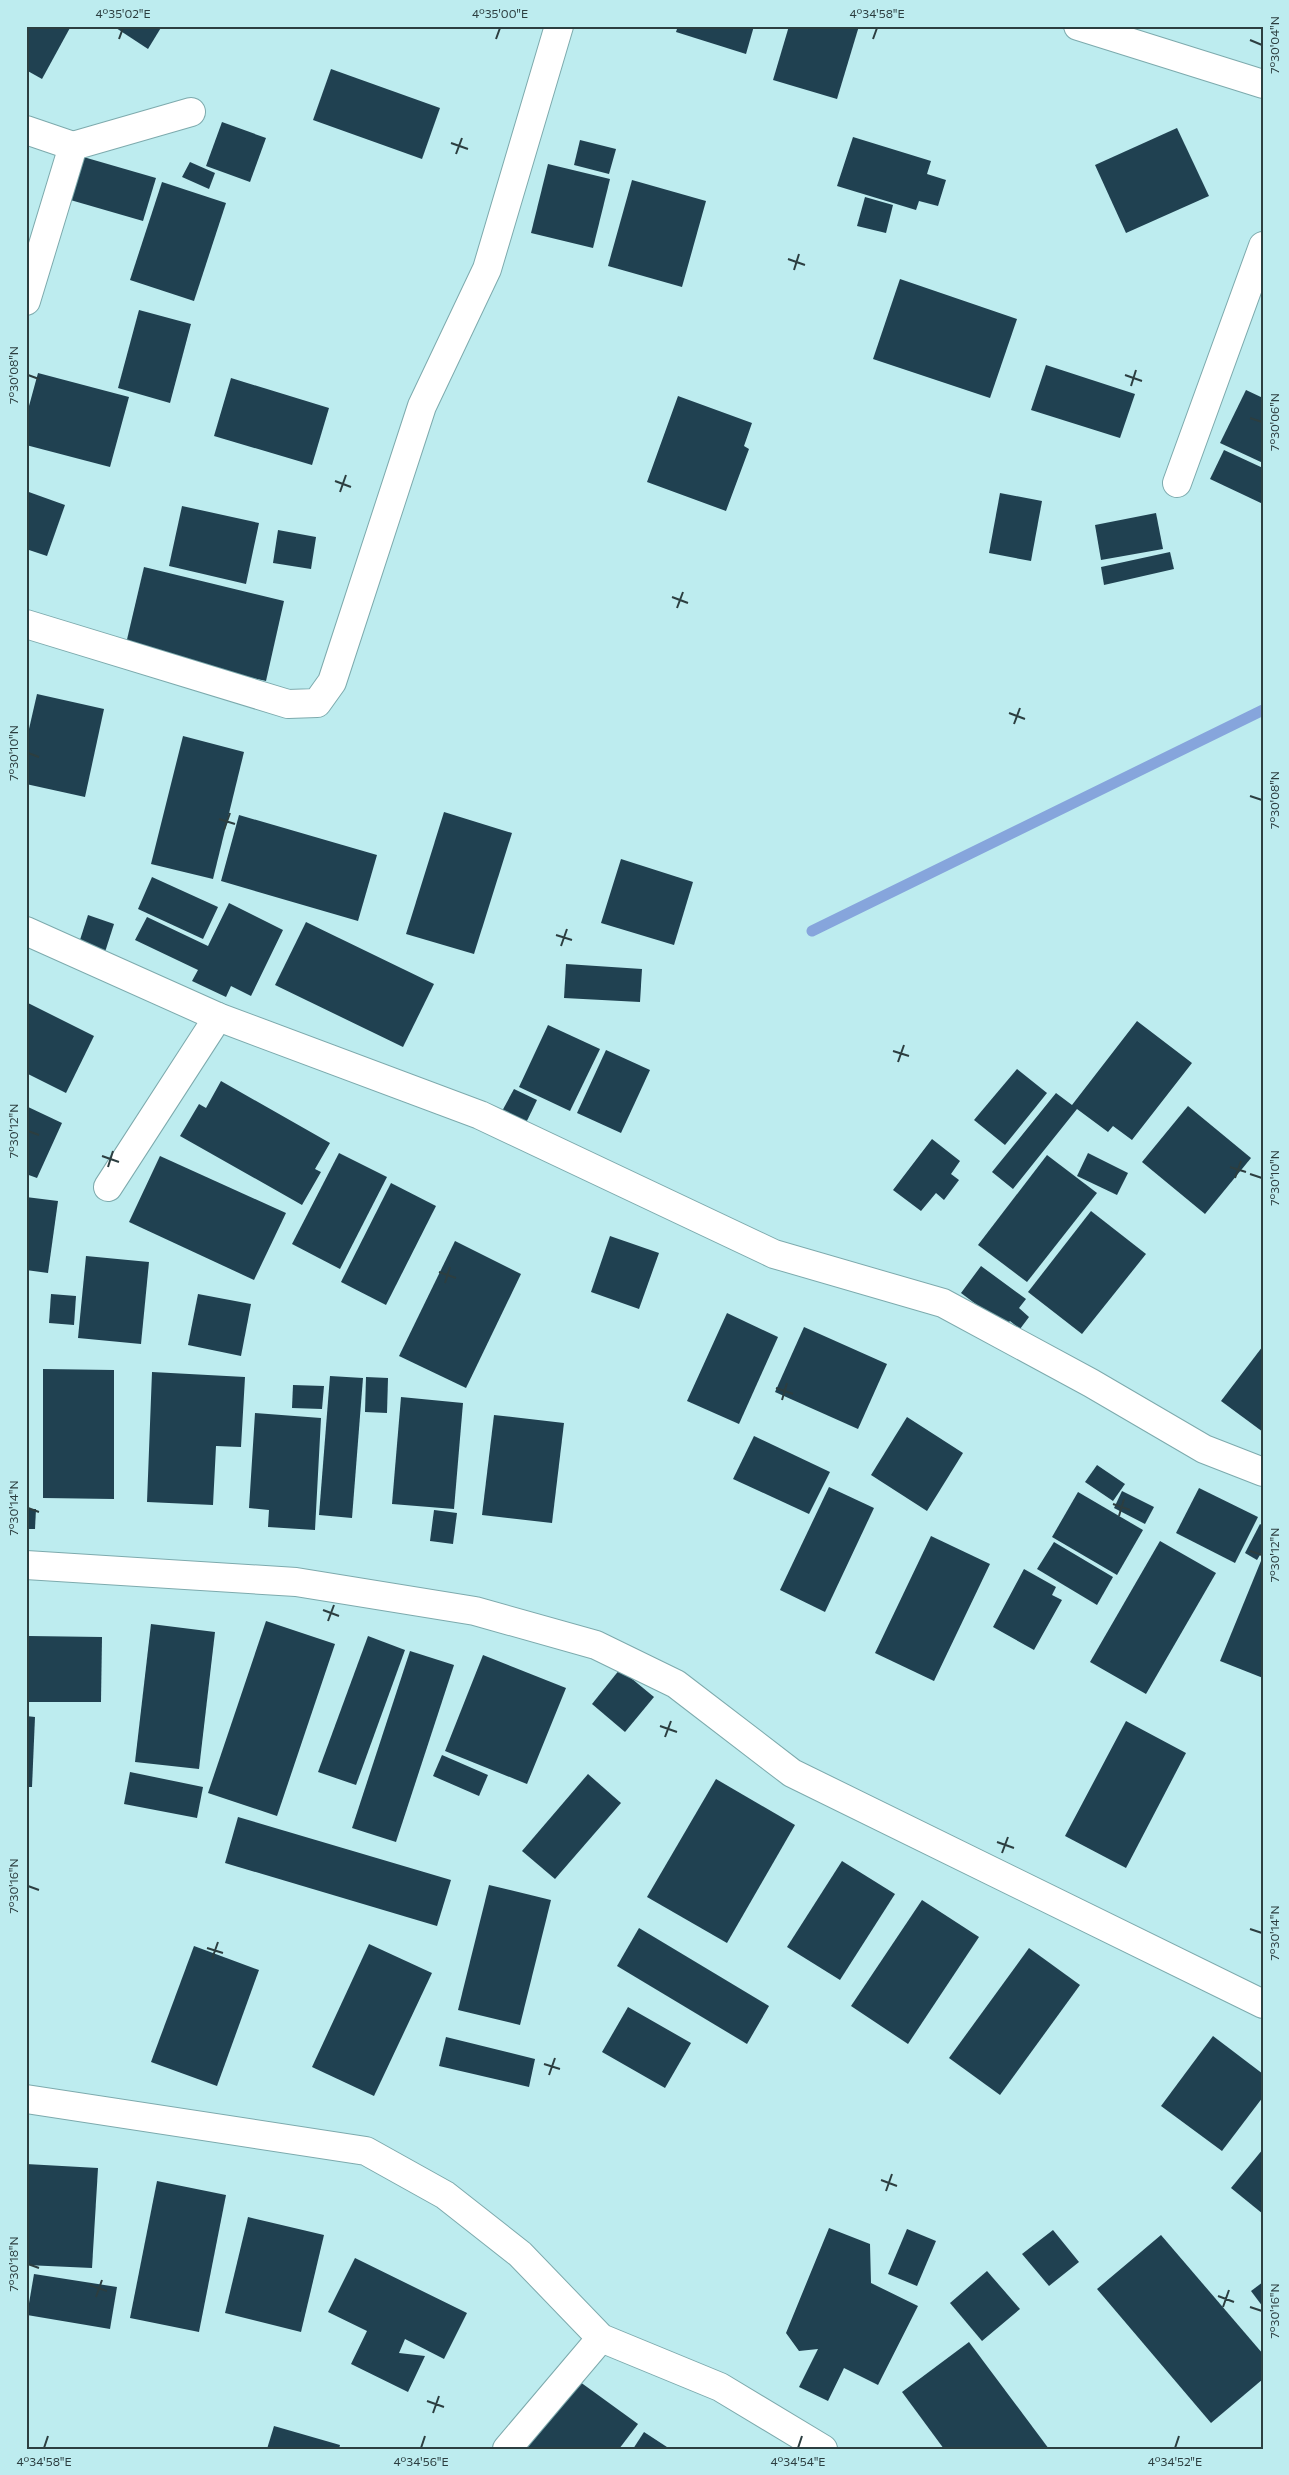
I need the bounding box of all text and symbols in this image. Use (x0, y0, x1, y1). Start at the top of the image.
text: 4°35'02"E (95, 6, 151, 20)
text: 4°35'00"E (472, 6, 528, 20)
text: 4°34'58"E (849, 6, 905, 20)
text: 7°30'04"N (1267, 16, 1281, 74)
text: 7°30'08"N (6, 346, 20, 404)
text: 7°30'06"N (1267, 393, 1281, 451)
text: 7°30'10"N (6, 725, 20, 781)
text: 7°30'08"N (1267, 771, 1281, 829)
text: 7°30'12"N (6, 1104, 20, 1158)
text: 7°30'10"N (1267, 1150, 1281, 1206)
text: 7°30'14"N (6, 1480, 20, 1536)
text: 7°30'12"N (1267, 1528, 1281, 1582)
text: 7°30'16"N (6, 1858, 20, 1914)
text: 7°30'14"N (1267, 1905, 1281, 1961)
text: 7°30'18"N (6, 2236, 20, 2292)
text: 7°30'16"N (1267, 2283, 1281, 2339)
text: 4°34'58"E (16, 2454, 72, 2468)
text: 4°34'56"E (393, 2454, 449, 2468)
text: 4°34'54"E (771, 2454, 825, 2468)
text: 4°34'52"E (1148, 2454, 1202, 2468)

